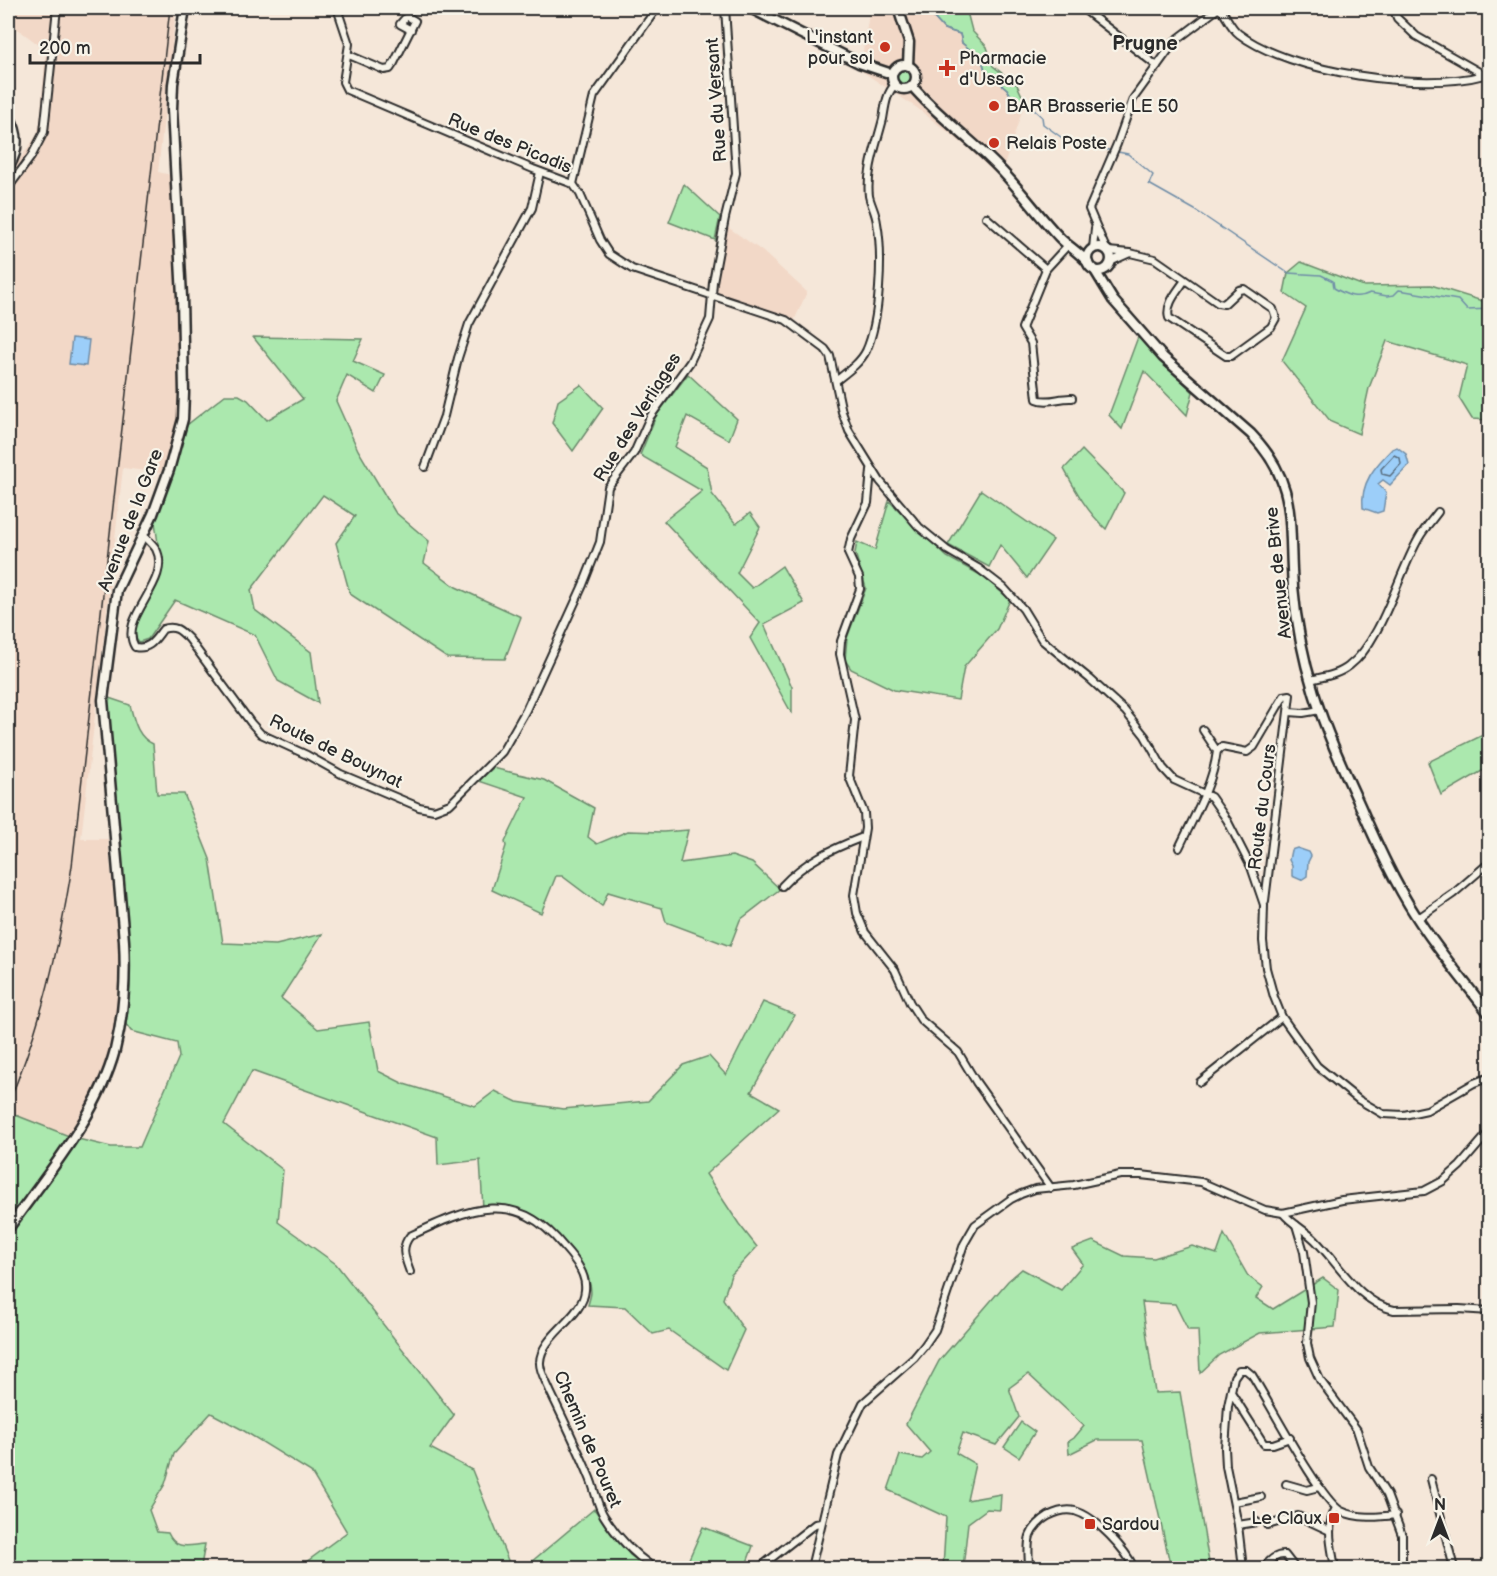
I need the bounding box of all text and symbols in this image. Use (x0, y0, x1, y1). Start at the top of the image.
scale bar (30, 27, 200, 65)
place label: L'instant pour soi (806, 27, 873, 69)
district label: Prugne (1112, 32, 1178, 56)
street label: Rue du Versant (702, 37, 731, 163)
text: 200 m (39, 38, 91, 59)
marker: L'instant pour soi (878, 40, 892, 54)
place label: Pharmacie d'Ussac (959, 48, 1047, 90)
marker: Pharmacie d'Ussac (940, 61, 954, 75)
place label: BAR Brasserie LE 50 (1006, 96, 1178, 117)
marker: BAR Brasserie LE 50 (987, 99, 1001, 113)
street label: Rue des Picadis (445, 109, 575, 178)
place label: Relais Poste (1006, 133, 1107, 154)
marker: Relais Poste (987, 136, 1001, 150)
street label: Rue des Verliages (589, 349, 686, 486)
street label: Avenue de la Gare (94, 446, 167, 594)
street label: Avenue de Brive (1261, 506, 1296, 640)
street label: Route de Bouynat (266, 710, 406, 793)
street label: Route du Cours (1244, 743, 1281, 871)
street label: Chemin de Pouret (549, 1368, 626, 1511)
north arrow (1410, 1489, 1470, 1549)
text: N (1434, 1496, 1446, 1515)
place label: Le Claux (1251, 1508, 1323, 1529)
marker: Le Claux (1327, 1511, 1341, 1525)
place label: Sardou (1102, 1514, 1160, 1535)
marker: Sardou (1083, 1517, 1097, 1531)

